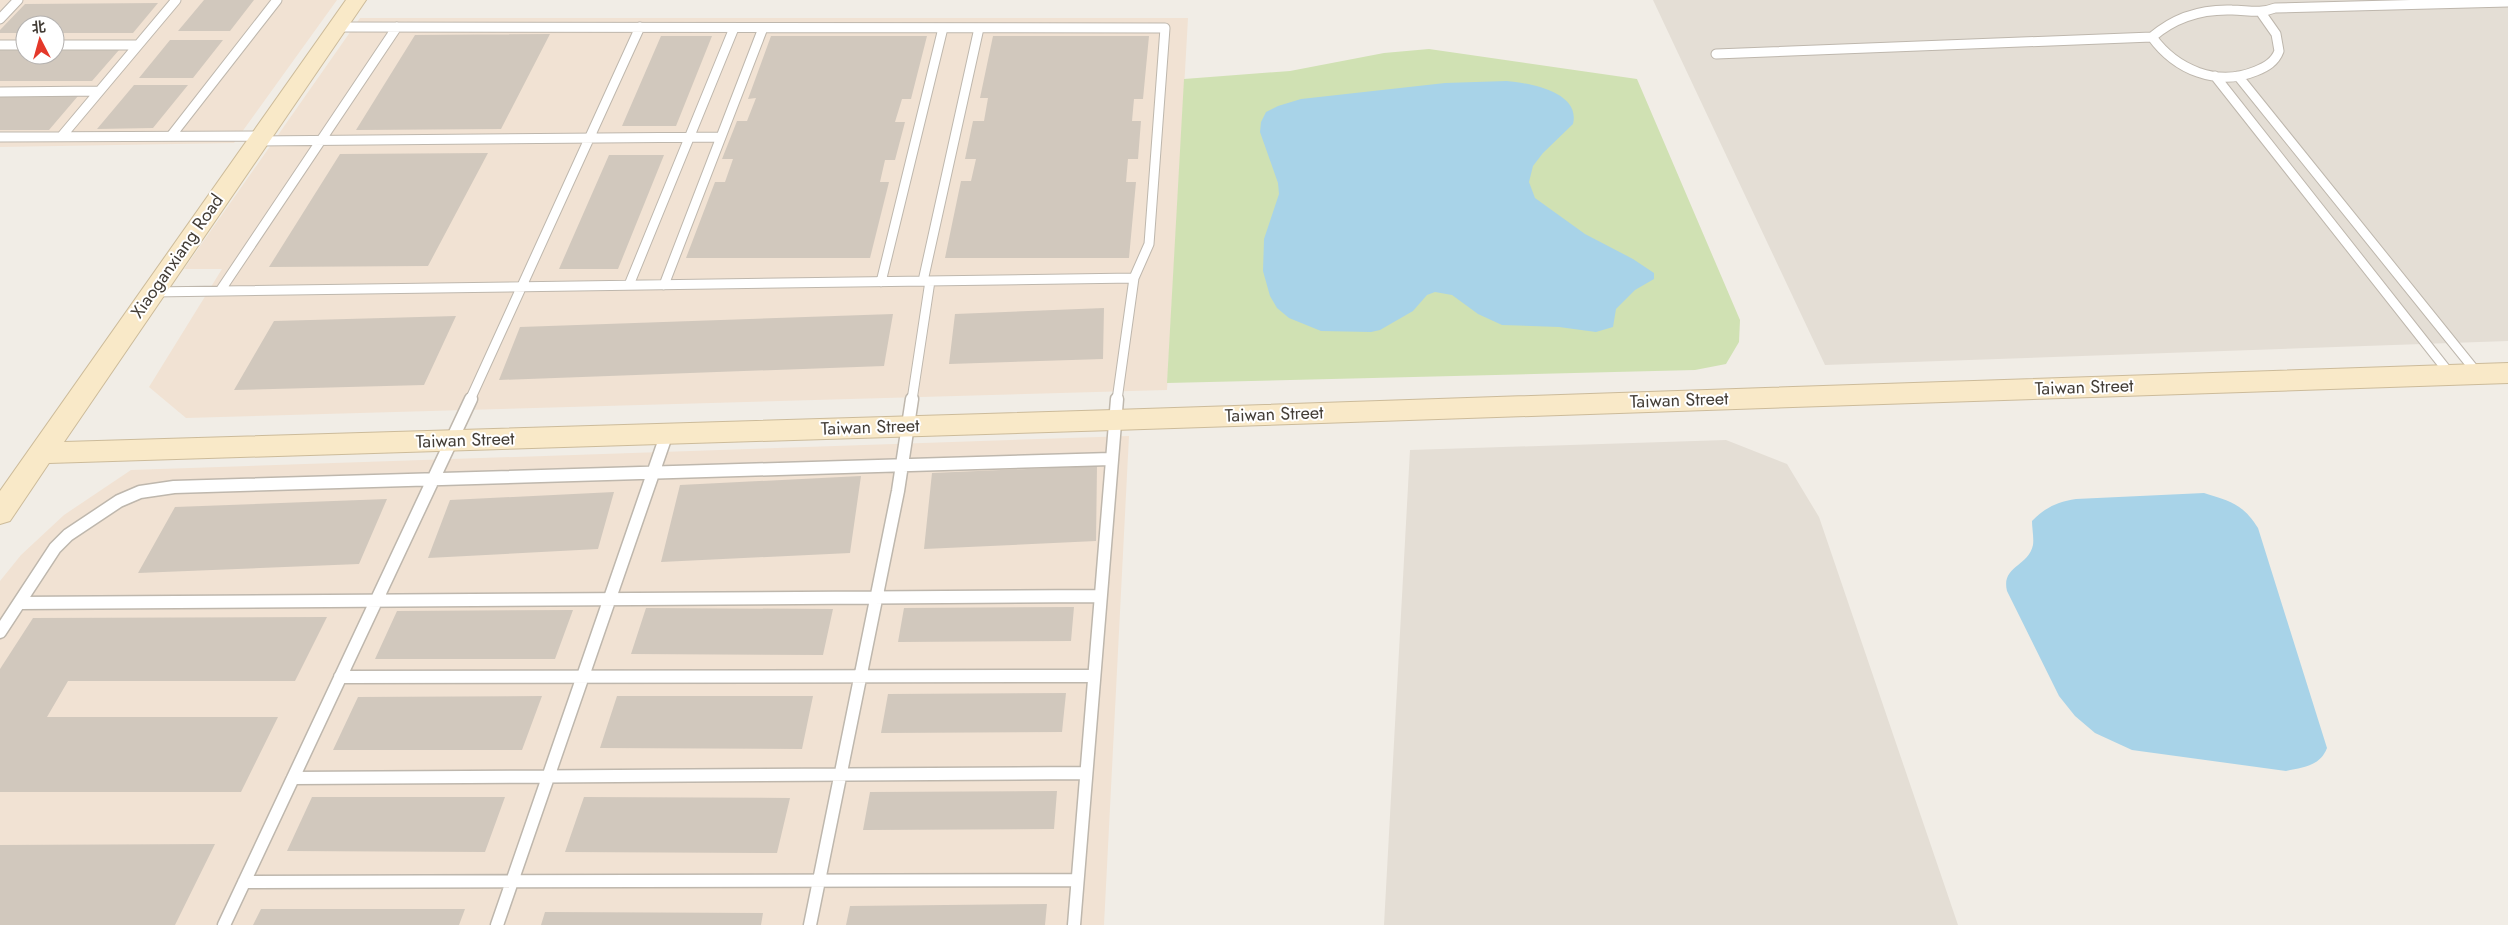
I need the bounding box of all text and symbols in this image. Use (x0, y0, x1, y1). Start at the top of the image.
north arrow (15, 15, 65, 65)
text: 北 (31, 16, 47, 38)
street label: Xiaoganxiang Road (124, 189, 230, 323)
street label: Taiwan Street (2034, 372, 2134, 402)
street label: Taiwan Street (1629, 385, 1729, 415)
street label: Taiwan Street (1224, 399, 1324, 429)
street label: Taiwan Street (820, 412, 920, 442)
street label: Taiwan Street (415, 425, 515, 455)

